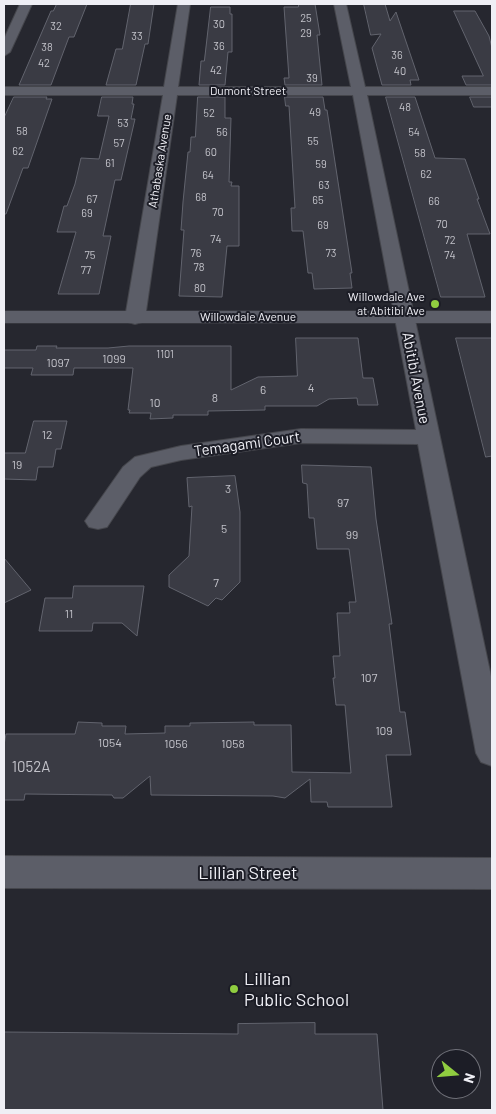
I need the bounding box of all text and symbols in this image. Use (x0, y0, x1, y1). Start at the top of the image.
house number: 25 (300, 11, 312, 25)
house number: 30 (213, 17, 225, 31)
house number: 32 (50, 19, 62, 33)
house number: 29 (300, 26, 312, 40)
house number: 33 (131, 29, 143, 43)
house number: 36 (213, 39, 225, 53)
house number: 38 (41, 40, 53, 54)
house number: 36 (391, 48, 403, 62)
house number: 42 (38, 56, 50, 70)
house number: 42 (210, 63, 222, 77)
house number: 40 (394, 64, 406, 78)
house number: 39 (306, 71, 318, 85)
street label: Dumont Street (210, 84, 286, 98)
house number: 48 (399, 100, 411, 114)
house number: 49 (309, 105, 321, 119)
house number: 52 (203, 106, 215, 120)
street label: Athabaska Avenue (145, 113, 175, 209)
house number: 53 (117, 116, 129, 130)
house number: 58 (16, 124, 28, 138)
house number: 56 (216, 125, 228, 139)
house number: 54 (408, 125, 420, 139)
house number: 55 (307, 134, 319, 148)
house number: 57 (114, 136, 124, 150)
house number: 62 (12, 144, 24, 158)
house number: 60 (205, 145, 217, 159)
house number: 58 (414, 146, 426, 160)
house number: 61 (105, 156, 115, 170)
house number: 59 (315, 157, 327, 171)
house number: 62 (420, 167, 432, 181)
house number: 64 (202, 168, 214, 182)
house number: 63 (318, 178, 330, 192)
house number: 68 (195, 190, 207, 204)
house number: 67 (87, 192, 97, 206)
house number: 65 (312, 193, 324, 207)
house number: 66 (428, 194, 440, 208)
house number: 70 (212, 205, 224, 219)
house number: 69 (81, 206, 93, 220)
house number: 70 (436, 217, 448, 231)
house number: 69 (317, 218, 329, 232)
house number: 74 (210, 232, 222, 246)
house number: 72 (444, 233, 456, 247)
house number: 76 (191, 246, 201, 260)
house number: 73 (326, 246, 336, 260)
house number: 75 (85, 248, 95, 262)
house number: 74 (444, 248, 456, 262)
house number: 78 (194, 260, 204, 274)
house number: 77 (81, 263, 91, 277)
house number: 80 (194, 281, 206, 295)
place label: Willowdale Ave at Abitibi Ave (348, 290, 425, 318)
marker: Willowdale Ave at Abitibi Ave (429, 298, 441, 310)
street label: Willowdale Avenue (200, 310, 296, 324)
street label: Abitibi Avenue (398, 331, 434, 425)
house number: 1101 (156, 347, 174, 361)
house number: 1099 (102, 352, 126, 366)
house number: 1097 (47, 356, 69, 370)
house number: 4 (308, 381, 314, 395)
house number: 6 (260, 383, 266, 397)
house number: 8 (212, 391, 218, 405)
house number: 10 (150, 396, 160, 410)
house number: 12 (42, 428, 52, 442)
street label: Temagami Court (193, 428, 301, 460)
house number: 19 (12, 458, 22, 472)
house number: 3 (225, 482, 231, 496)
house number: 97 (337, 496, 349, 510)
house number: 5 (221, 522, 227, 536)
house number: 99 (346, 528, 358, 542)
house number: 7 (213, 576, 219, 590)
house number: 11 (65, 607, 73, 621)
house number: 107 (361, 671, 377, 685)
house number: 109 (375, 724, 393, 738)
house number: 1054 (98, 736, 122, 750)
house number: 1056 (164, 737, 188, 751)
house number: 1058 (221, 737, 245, 751)
house number: 1052A (12, 758, 50, 776)
street label: Lillian Street (198, 862, 298, 884)
place label: Lillian Public School (244, 968, 349, 1011)
marker: Lillian Public School (228, 983, 240, 995)
north arrow (431, 1049, 481, 1099)
text: N (460, 1071, 479, 1085)

